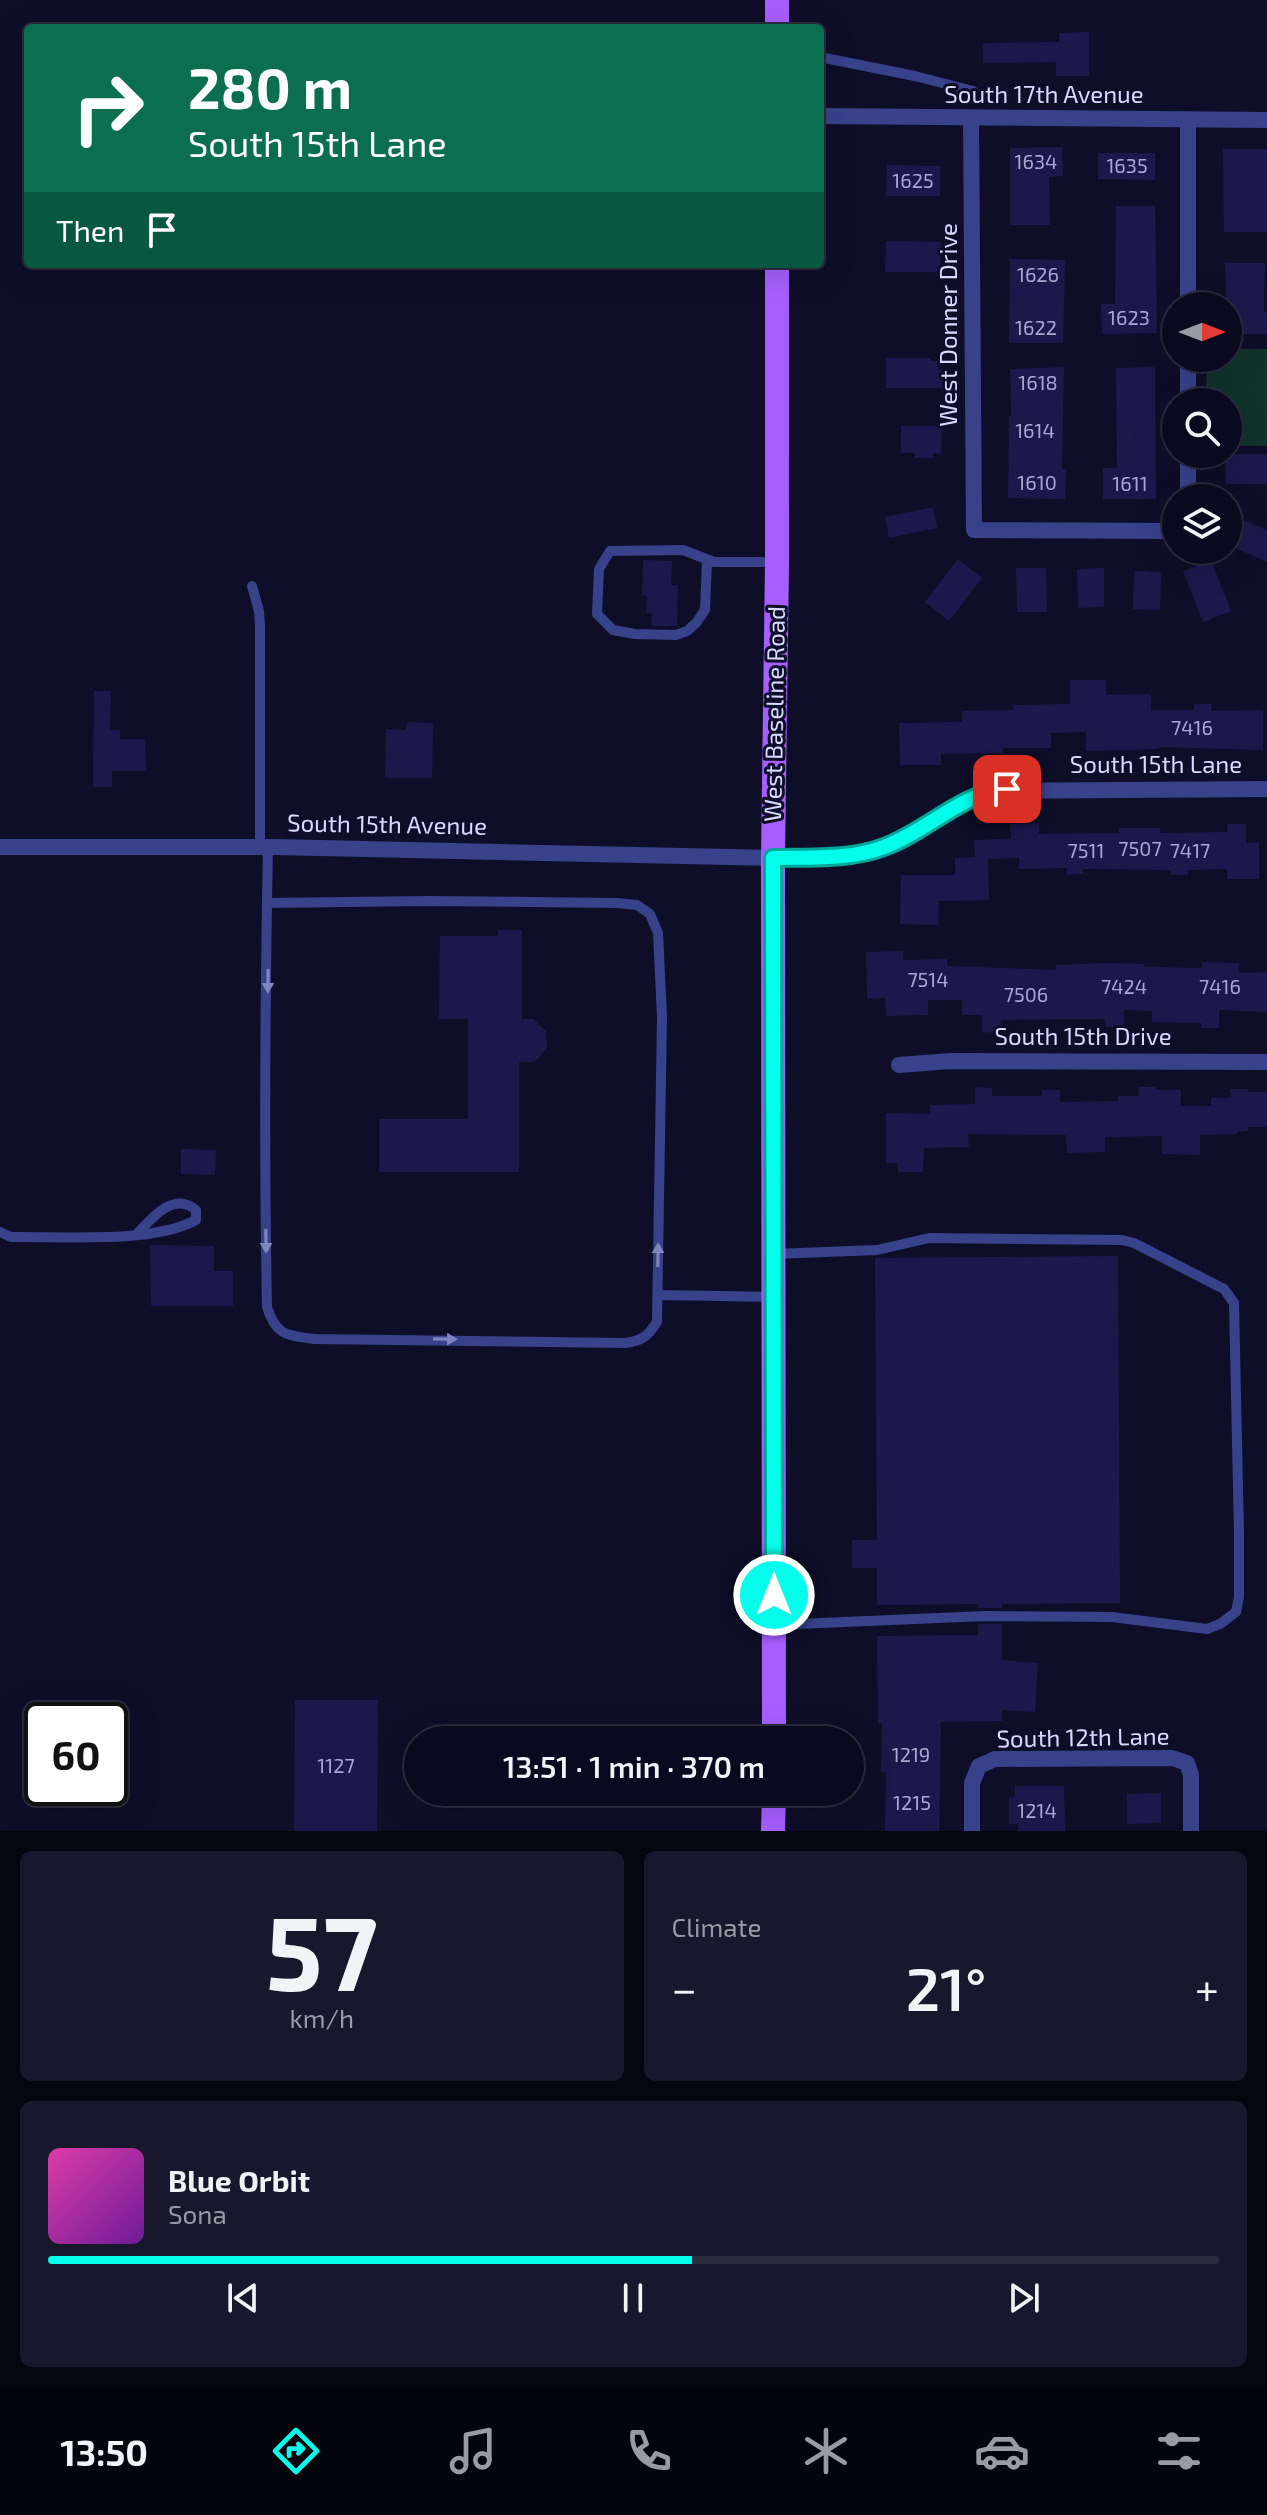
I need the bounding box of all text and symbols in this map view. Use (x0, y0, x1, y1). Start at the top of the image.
text: 280 m (188, 53, 352, 120)
icon: right (56, 56, 160, 160)
street label: South 17th Avenue (944, 79, 1144, 108)
text: South 15th Lane (188, 121, 447, 164)
house number: 1634 (1015, 149, 1057, 173)
house number: 1635 (1106, 153, 1148, 177)
house number: 1625 (892, 168, 934, 192)
icon: arrive (140, 208, 184, 252)
text: Then (56, 212, 124, 248)
street label: West Donner Drive (933, 223, 962, 427)
house number: 1626 (1017, 262, 1059, 286)
north arrow (1162, 292, 1242, 372)
map controls (1162, 292, 1242, 564)
house number: 1623 (1108, 305, 1150, 329)
house number: 1622 (1015, 315, 1057, 339)
house number: 1618 (1018, 370, 1058, 394)
button: search (1162, 388, 1242, 468)
house number: 1614 (1015, 418, 1055, 442)
house number: 1610 (1017, 470, 1057, 494)
house number: 1611 (1112, 471, 1148, 495)
button: layers (1162, 484, 1242, 564)
street label: West Baseline Road (757, 606, 790, 822)
house number: 7416 (1171, 715, 1213, 739)
street label: South 15th Lane (1070, 749, 1242, 778)
pin (973, 755, 1041, 823)
icon: arrive (985, 767, 1029, 811)
street label: South 15th Avenue (287, 807, 487, 840)
house number: 7507 (1118, 836, 1162, 860)
house number: 7511 (1068, 838, 1104, 862)
house number: 7417 (1170, 838, 1210, 862)
house number: 7514 (907, 967, 949, 991)
one-way arrow (261, 969, 274, 994)
house number: 7424 (1101, 974, 1147, 998)
house number: 7416 (1199, 974, 1241, 998)
house number: 7506 (1004, 982, 1048, 1006)
street label: South 15th Drive (994, 1021, 1172, 1050)
one-way arrow (260, 1229, 272, 1254)
one-way arrow (652, 1242, 664, 1267)
one-way arrow (433, 1333, 458, 1346)
position arrow (732, 1553, 816, 1637)
speed limit sign: 60 (24, 1702, 128, 1806)
street label: South 12th Lane (996, 1720, 1170, 1753)
house number: 1219 (892, 1742, 930, 1766)
text: 13:51 · 1 min · 370 m (503, 1748, 765, 1784)
house number: 1127 (317, 1753, 355, 1777)
house number: 1215 (893, 1790, 931, 1814)
house number: 1214 (1017, 1798, 1057, 1822)
text: 57 (266, 1887, 378, 2012)
text: Climate (672, 1911, 761, 1942)
text: 21° (906, 1951, 986, 2023)
text: − (672, 1961, 697, 2014)
text: + (1195, 1961, 1219, 2014)
text: km/h (289, 2002, 354, 2033)
text: Blue Orbit (168, 2162, 310, 2198)
text: Sona (168, 2198, 227, 2229)
icon: previous (221, 2276, 265, 2320)
icon: pause (611, 2276, 655, 2320)
icon: next (1002, 2276, 1046, 2320)
icon: directions (268, 2423, 324, 2479)
icon: music (445, 2423, 501, 2479)
icon: phone (621, 2423, 677, 2479)
icon: climate (798, 2423, 854, 2479)
icon: car (974, 2423, 1030, 2479)
icon: filters (1151, 2423, 1207, 2479)
text: 13:50 (60, 2430, 148, 2473)

